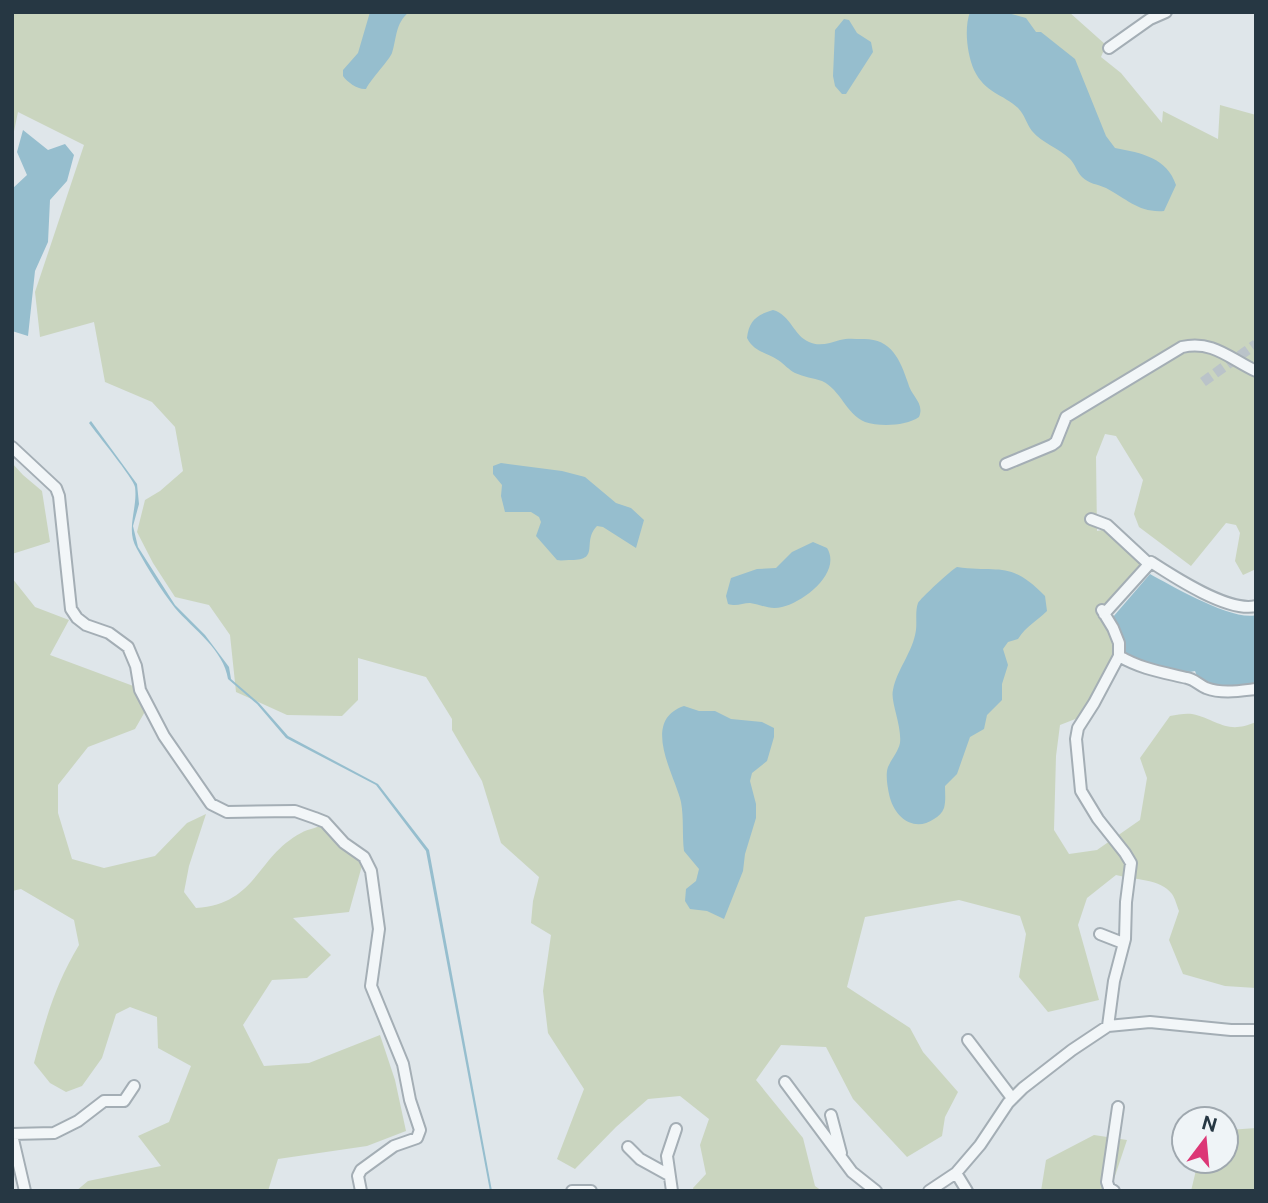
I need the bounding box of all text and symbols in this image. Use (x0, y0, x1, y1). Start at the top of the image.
north arrow (1170, 1105, 1240, 1175)
text: N (1200, 1111, 1220, 1136)

